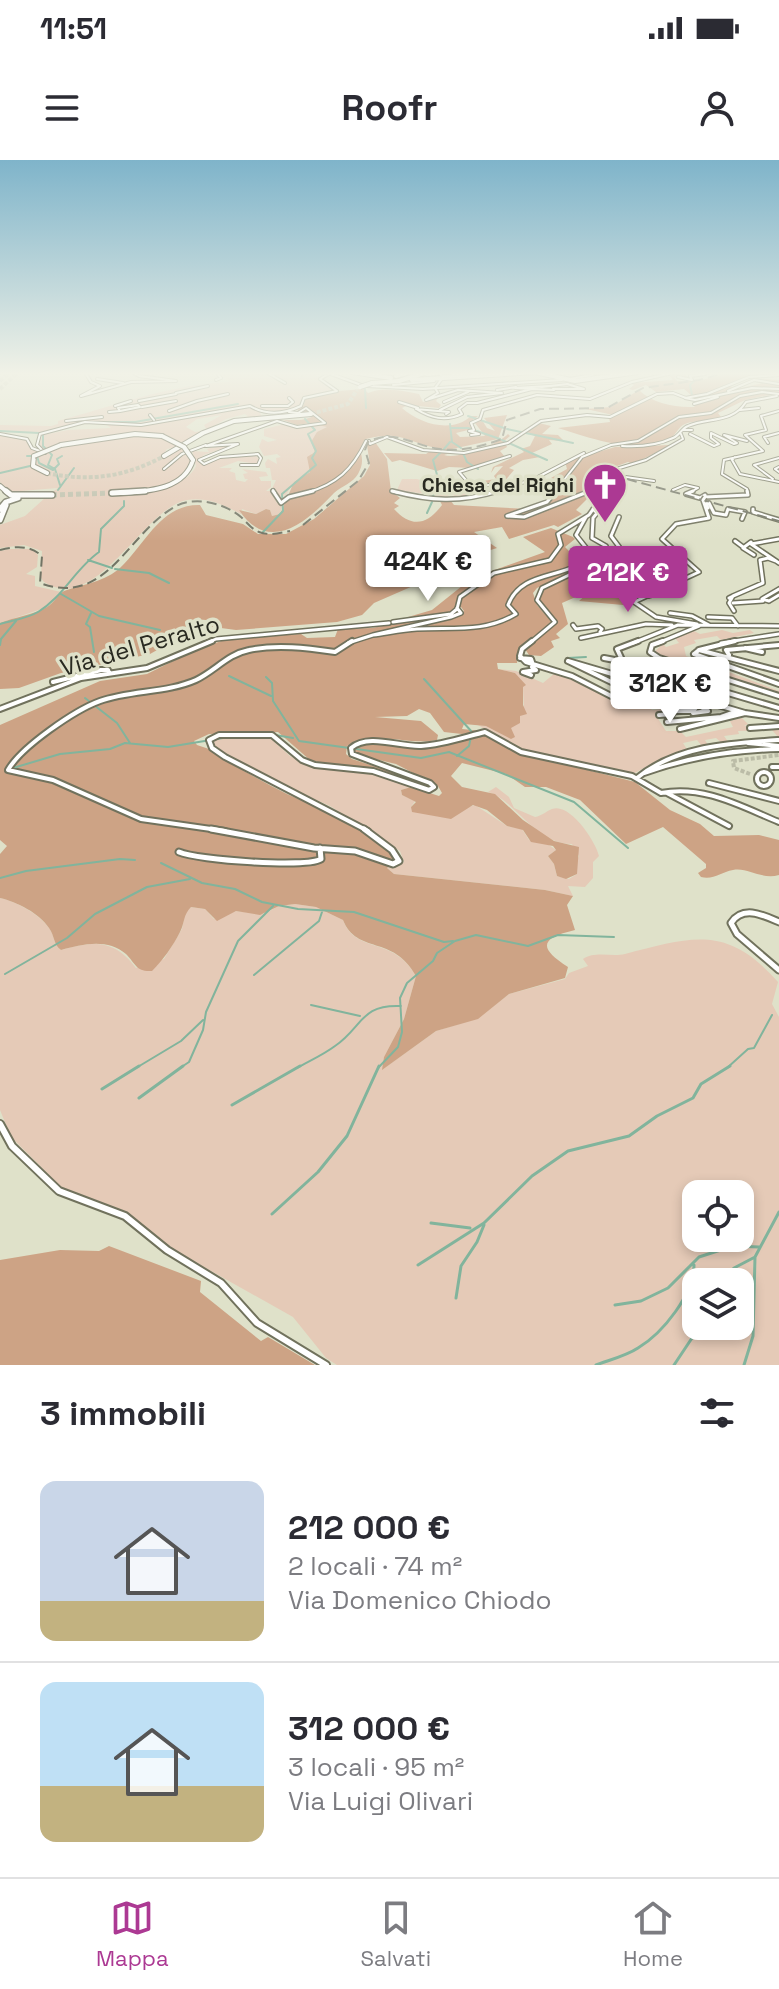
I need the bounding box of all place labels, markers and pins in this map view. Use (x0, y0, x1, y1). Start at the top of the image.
church icon: Chiesa del Righi (581, 461, 629, 524)
place label: Chiesa del Righi (422, 472, 574, 498)
pin: 424K € (363, 535, 493, 603)
pin: 212K € (563, 546, 693, 614)
pin: 312K € (605, 657, 735, 725)

